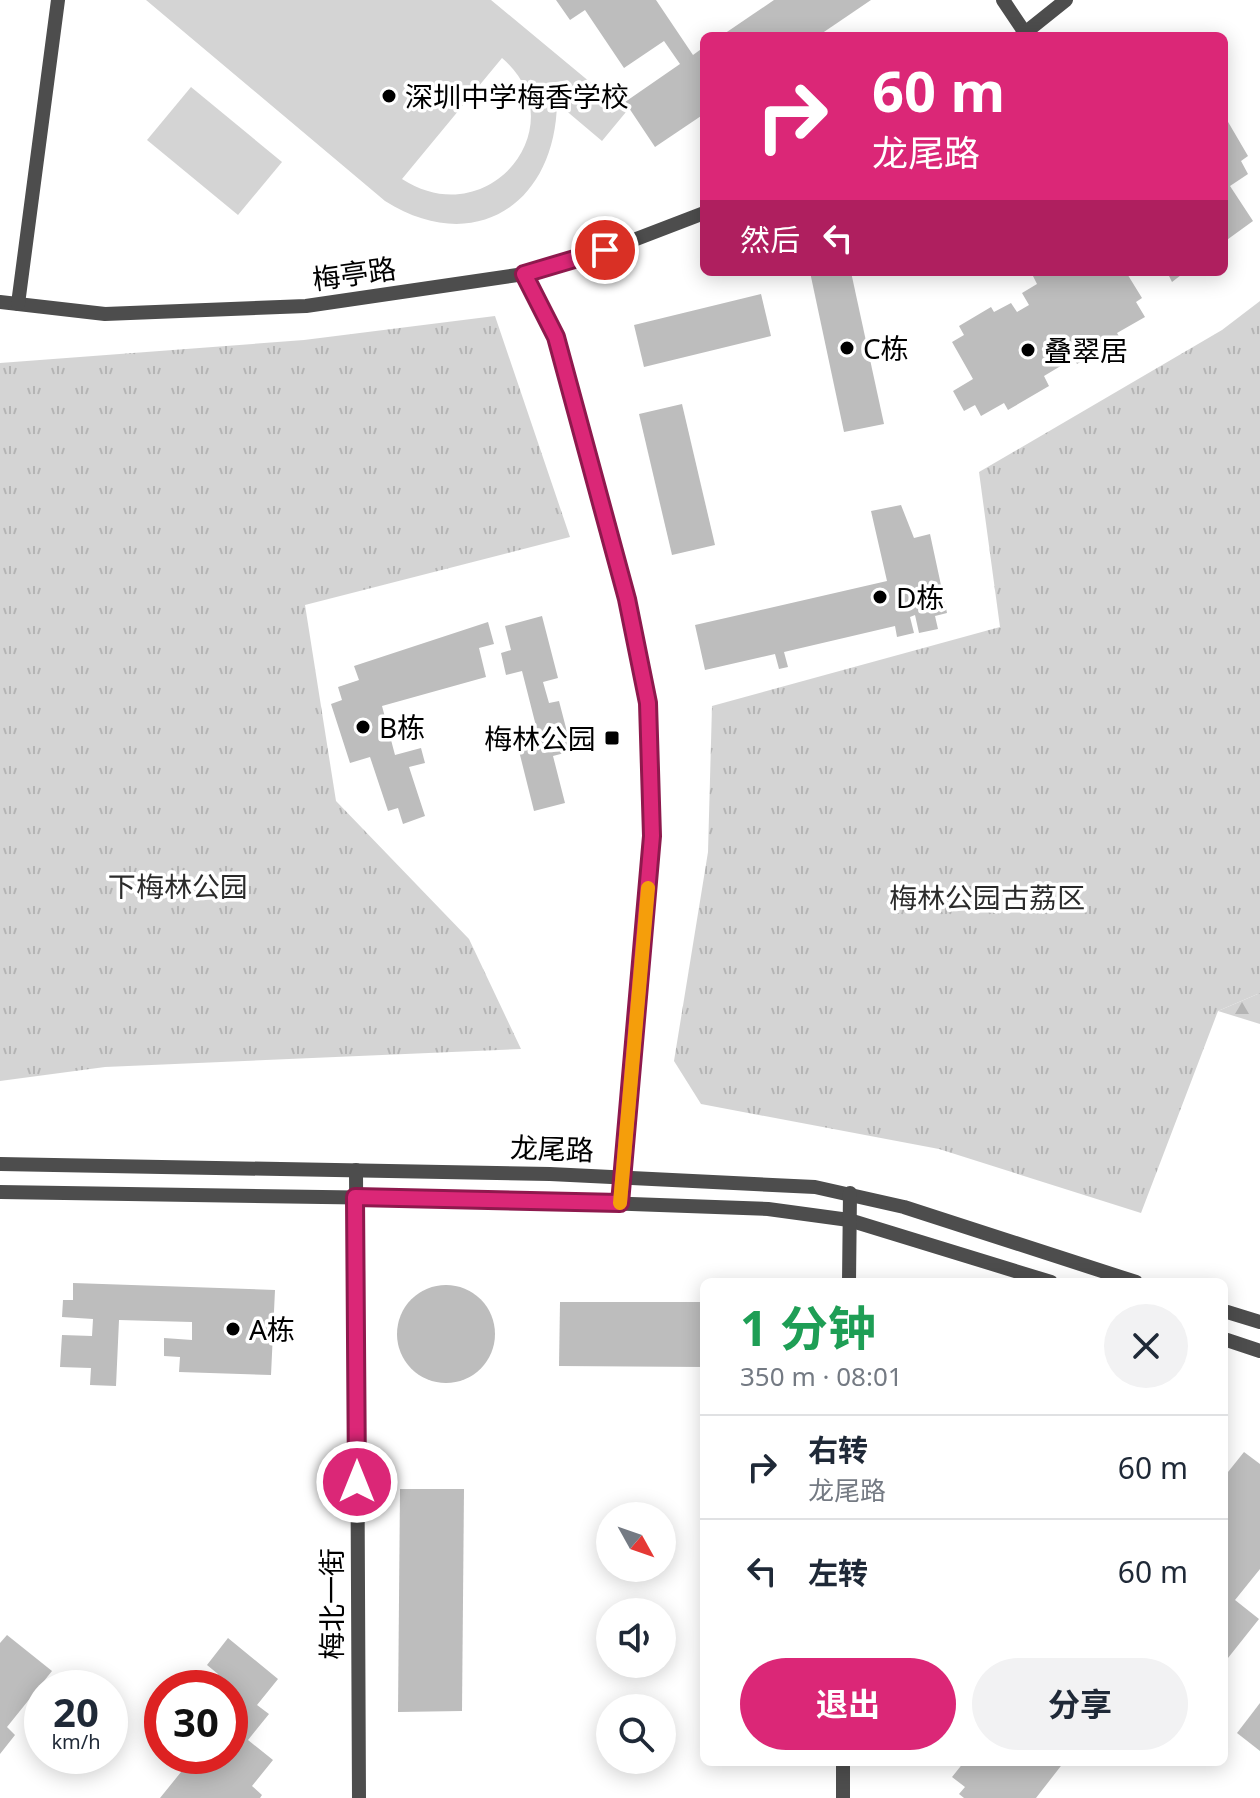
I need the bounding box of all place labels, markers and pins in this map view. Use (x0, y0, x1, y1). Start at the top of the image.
place label: 深圳中学梅香学校 (405, 77, 629, 115)
marker: 深圳中学梅香学校 (380, 87, 398, 105)
pin (571, 216, 639, 284)
place label: C栋 (863, 329, 909, 367)
place label: 叠翠居 (1044, 331, 1128, 369)
marker: C栋 (838, 339, 856, 357)
marker: 叠翠居 (1019, 341, 1037, 359)
place label: D栋 (896, 578, 944, 616)
marker: D栋 (871, 588, 889, 606)
place label: B栋 (379, 708, 425, 746)
marker: B栋 (354, 718, 372, 736)
place label: 梅林公园 (484, 719, 596, 757)
marker: 梅林公园 (603, 729, 621, 747)
place label: A栋 (249, 1310, 295, 1348)
marker: A栋 (224, 1320, 242, 1338)

